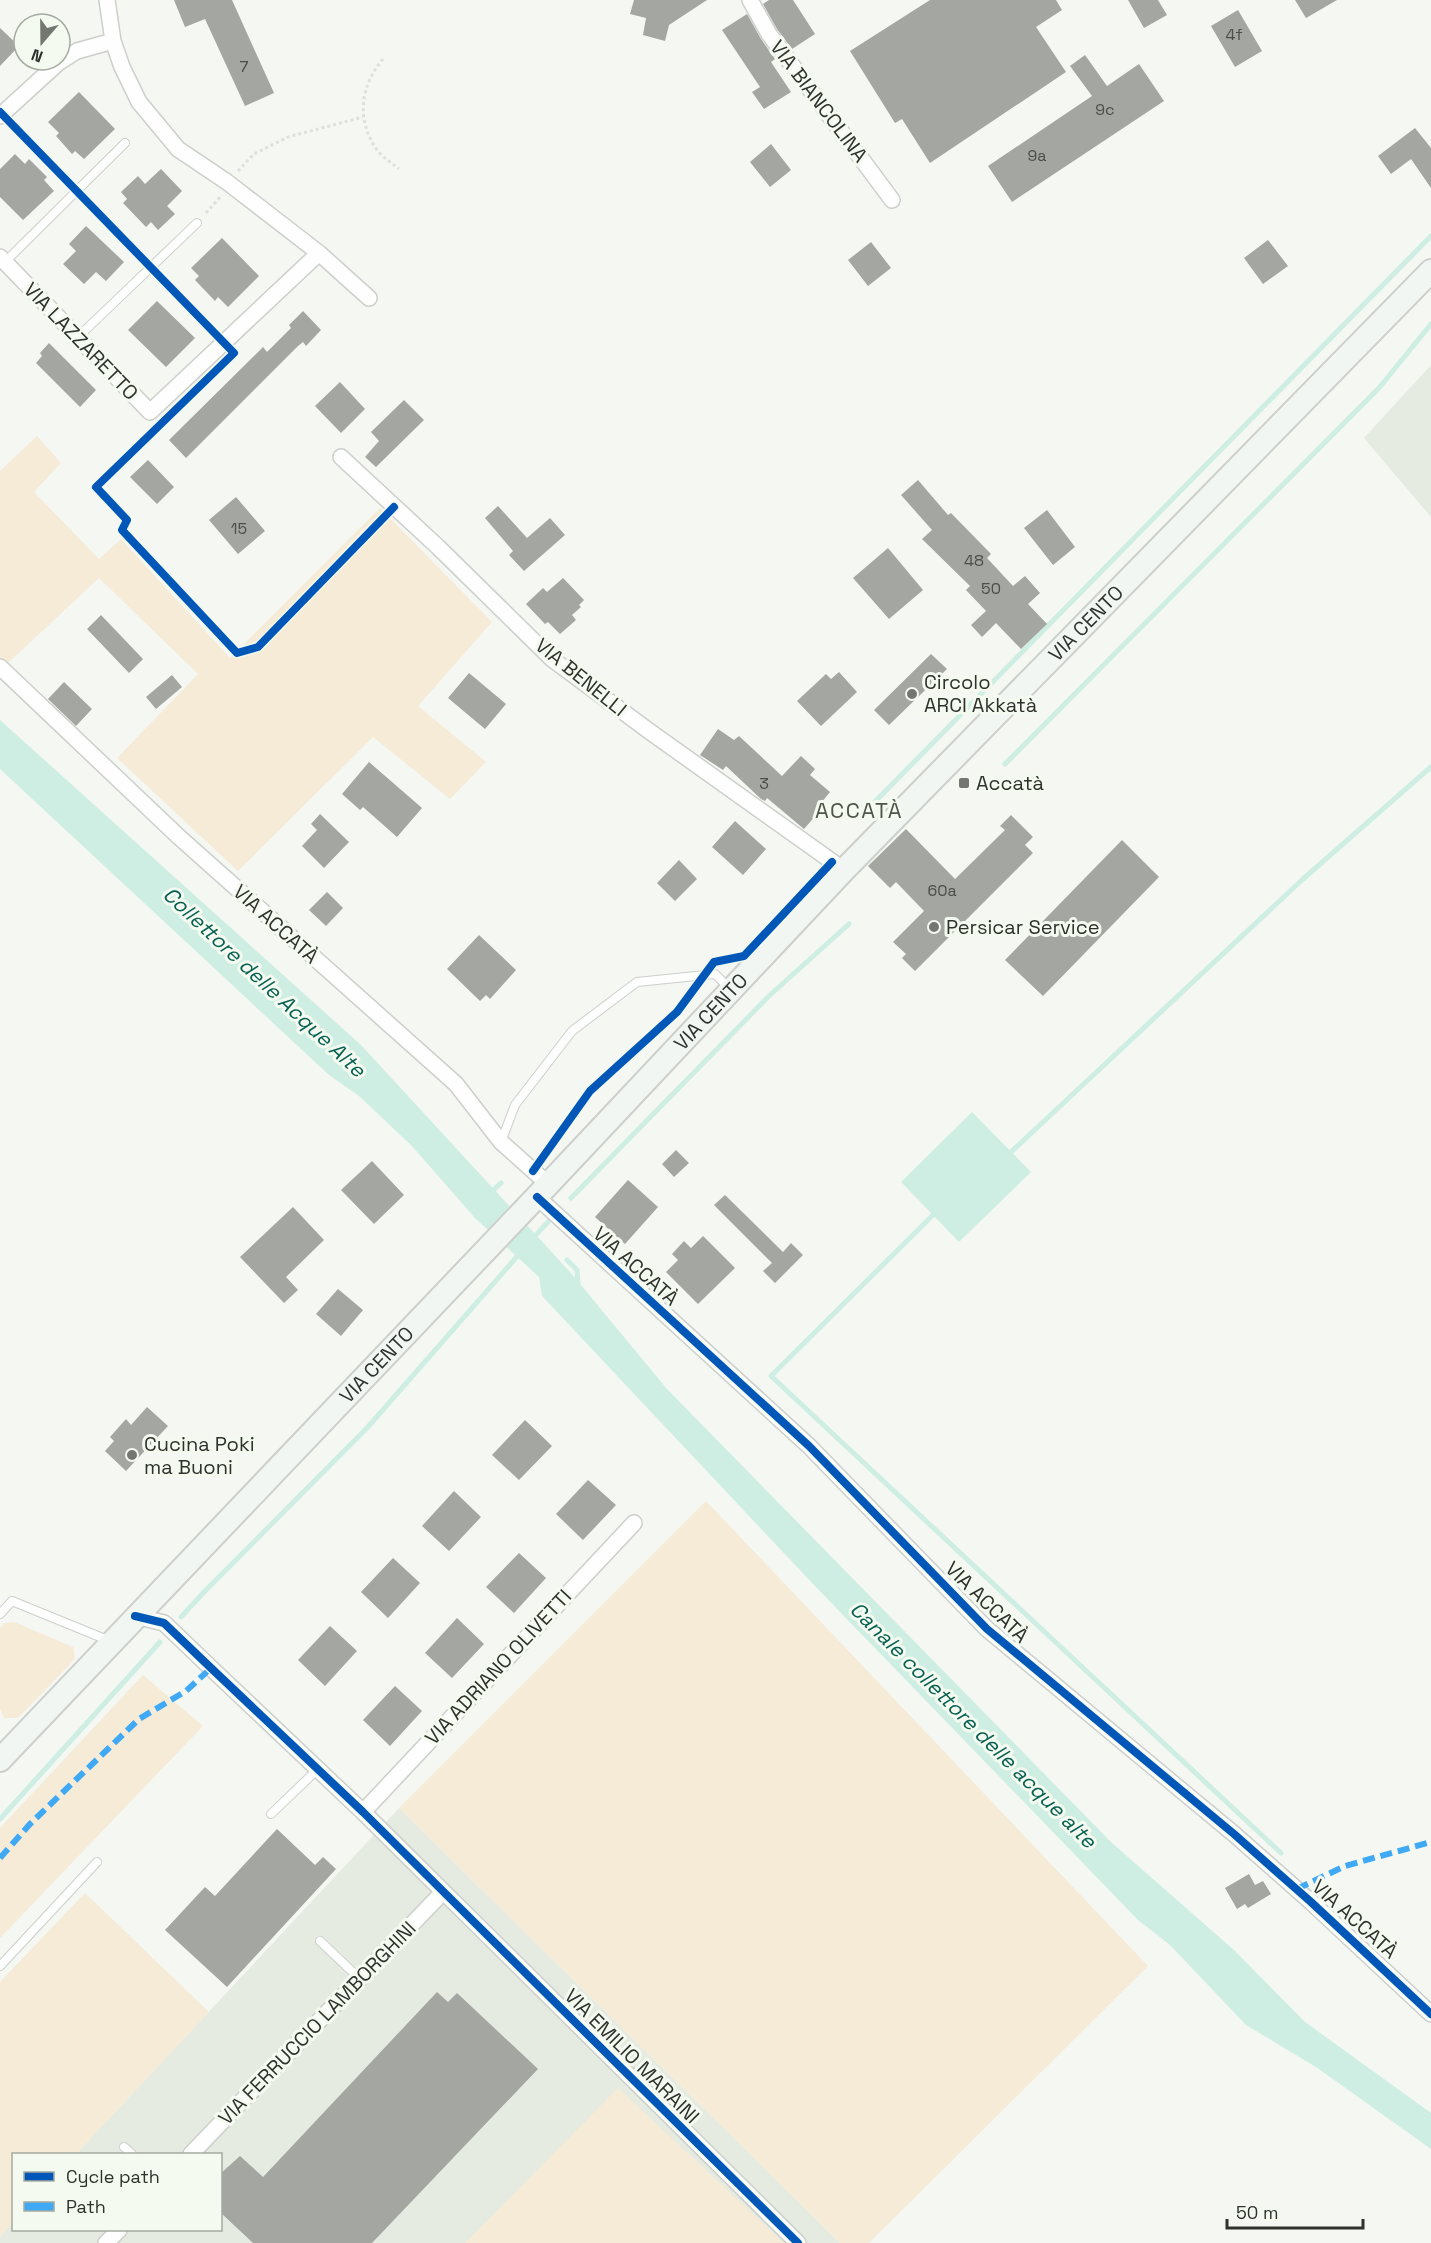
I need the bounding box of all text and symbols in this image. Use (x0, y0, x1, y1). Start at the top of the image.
north arrow (12, 12, 72, 72)
house number: 4f (1225, 24, 1243, 45)
street label: VIA BIANCOLINA (764, 35, 874, 168)
text: N (28, 44, 46, 67)
house number: 7 (239, 56, 249, 77)
house number: 9c (1095, 99, 1115, 120)
house number: 9a (1028, 145, 1047, 166)
street label: VIA LAZZARETTO (18, 277, 144, 405)
house number: 15 (231, 518, 247, 539)
house number: 48 (964, 550, 984, 571)
house number: 50 (981, 578, 1001, 599)
street label: VIA CENTO (1043, 580, 1129, 667)
street label: VIA BENELLI (530, 632, 632, 722)
place label: Circolo ARCI Akkatà (924, 669, 1037, 718)
marker: Circolo ARCI Akkatà (905, 687, 919, 701)
place label: Accatà (976, 770, 1044, 796)
house number: 3 (759, 773, 769, 794)
marker: Accatà (957, 776, 971, 790)
district label: ACCATÀ (815, 796, 903, 824)
street label: VIA ACCATÀ (228, 879, 325, 970)
house number: 60a (927, 880, 957, 901)
water label: Collettore delle Acque Alte (157, 881, 373, 1084)
place label: Persicar Service (946, 914, 1100, 940)
marker: Persicar Service (927, 920, 941, 934)
street label: VIA CENTO (668, 968, 753, 1056)
street label: VIA ACCATÀ (588, 1221, 685, 1312)
street label: VIA CENTO (334, 1321, 419, 1409)
place label: Cucina Poki ma Buoni (144, 1431, 255, 1480)
marker: Cucina Poki ma Buoni (125, 1448, 139, 1462)
street label: VIA ACCATÀ (940, 1556, 1035, 1649)
street label: VIA ADRIANO OLIVETTI (419, 1584, 577, 1750)
water label: Canale collettore delle acque alte (844, 1596, 1104, 1855)
street label: VIA ACCATÀ (1307, 1874, 1404, 1965)
street label: VIA FERRUCCIO LAMBORGHINI (213, 1915, 421, 2131)
street label: VIA EMILIO MARAINI (559, 1983, 705, 2129)
legend (12, 2153, 222, 2231)
text: Cycle path (66, 2165, 160, 2188)
scale bar (1227, 2192, 1364, 2230)
text: Path (66, 2195, 106, 2218)
text: 50 m (1236, 2201, 1278, 2224)

